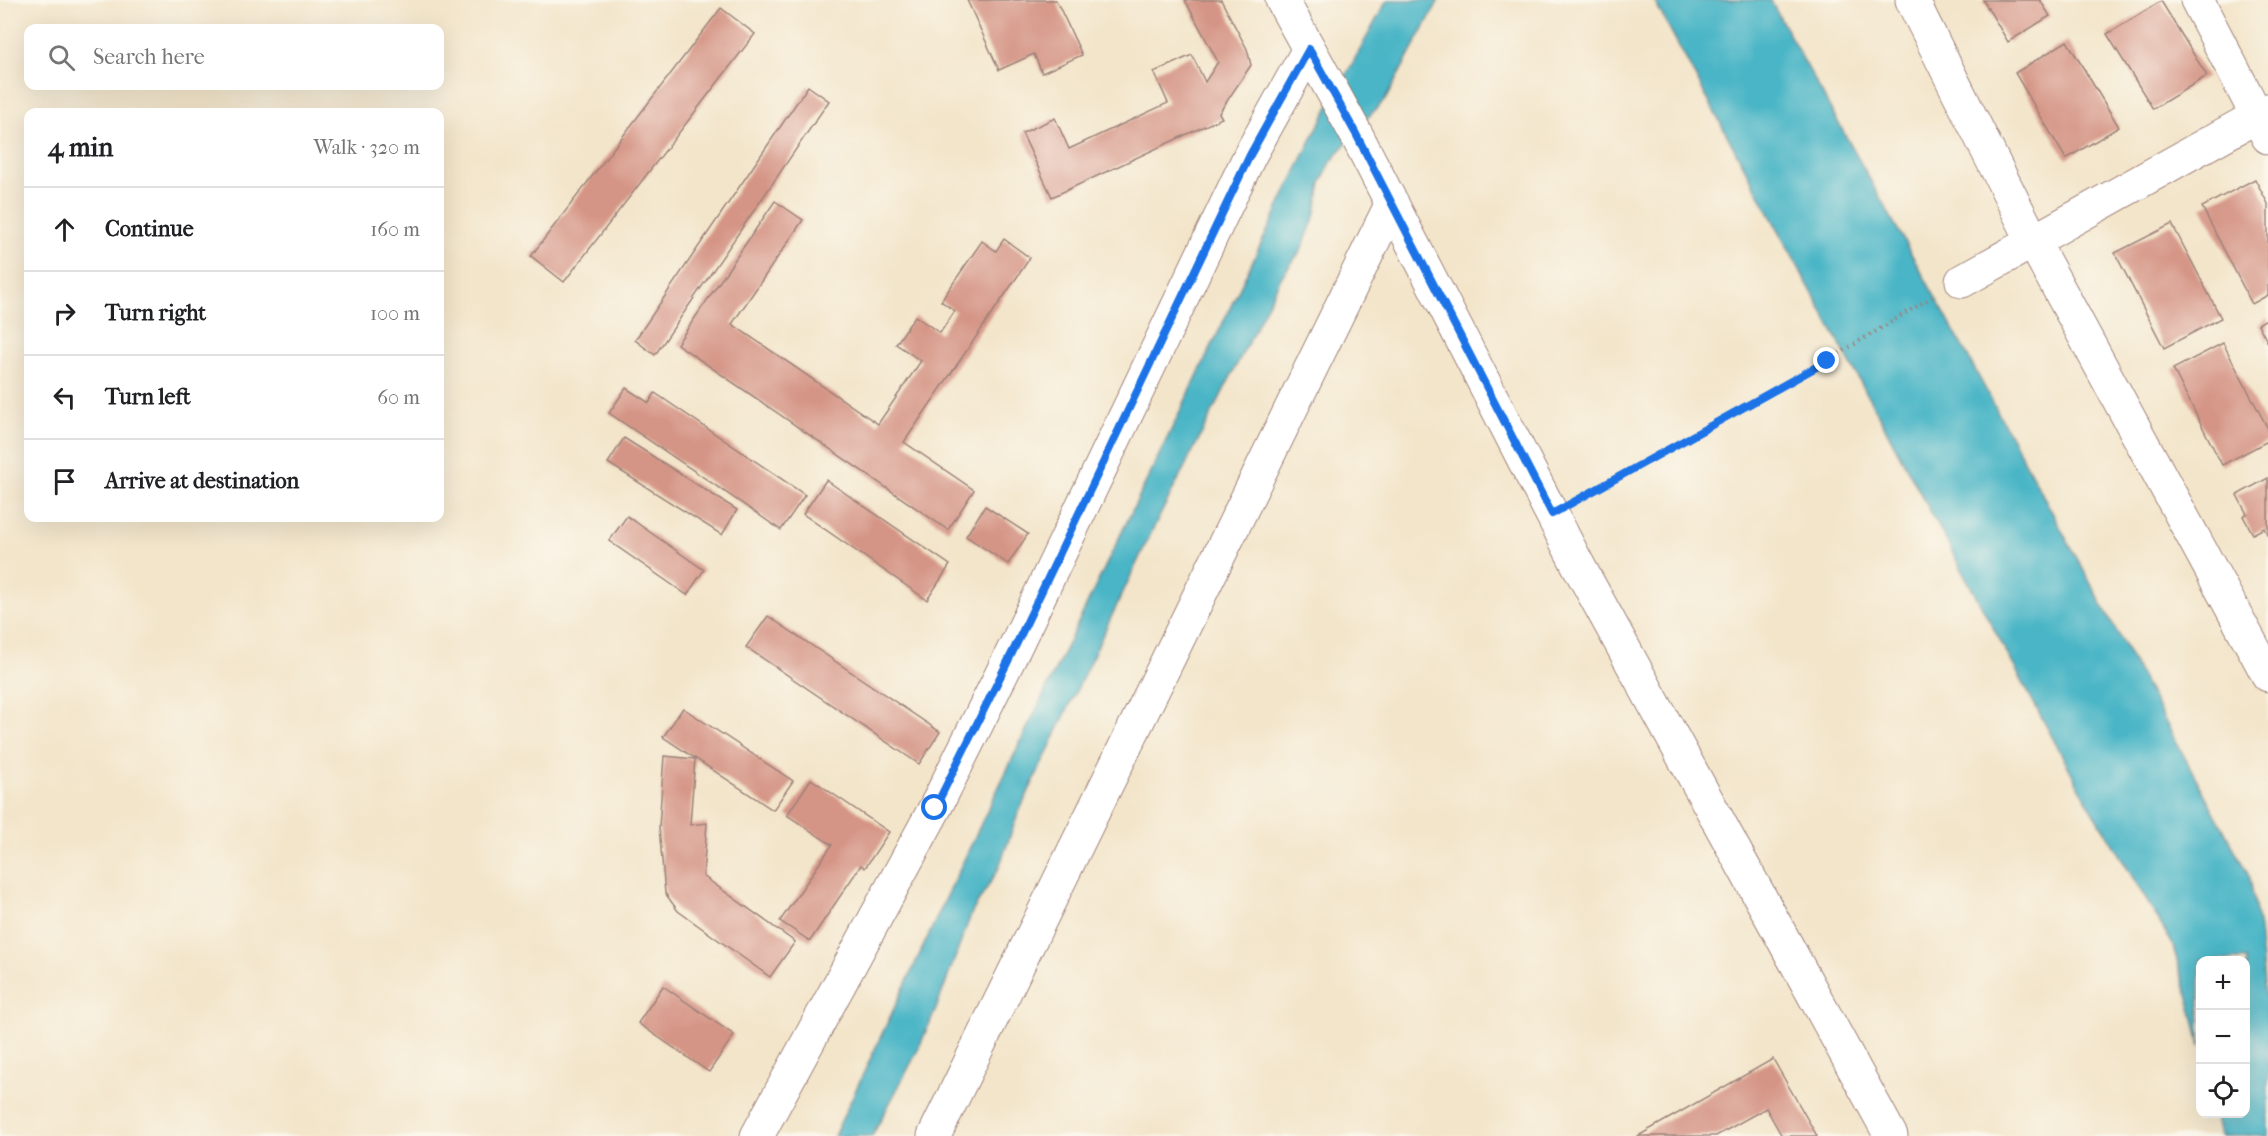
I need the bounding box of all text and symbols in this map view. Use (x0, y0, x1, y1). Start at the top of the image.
search box (24, 24, 444, 90)
icon: search (45, 41, 78, 74)
text: Search here (93, 44, 205, 70)
text: 4 min (48, 132, 113, 163)
text: Walk · 320 m (314, 136, 420, 159)
icon: ahead (48, 213, 81, 246)
text: Continue (105, 216, 194, 242)
text: 160 m (370, 218, 420, 241)
icon: right (48, 297, 81, 330)
text: Turn right (105, 300, 206, 326)
text: 100 m (370, 302, 420, 325)
route end (1813, 347, 1839, 373)
icon: left (48, 381, 81, 414)
text: Turn left (105, 384, 191, 410)
text: 60 m (377, 386, 420, 409)
icon: arrive (48, 465, 81, 498)
text: Arrive at destination (105, 468, 299, 494)
route start (921, 794, 947, 820)
map controls (2196, 956, 2250, 1118)
button: + (2196, 956, 2250, 1010)
button: − (2196, 1010, 2250, 1064)
button: locate (2196, 1064, 2250, 1118)

